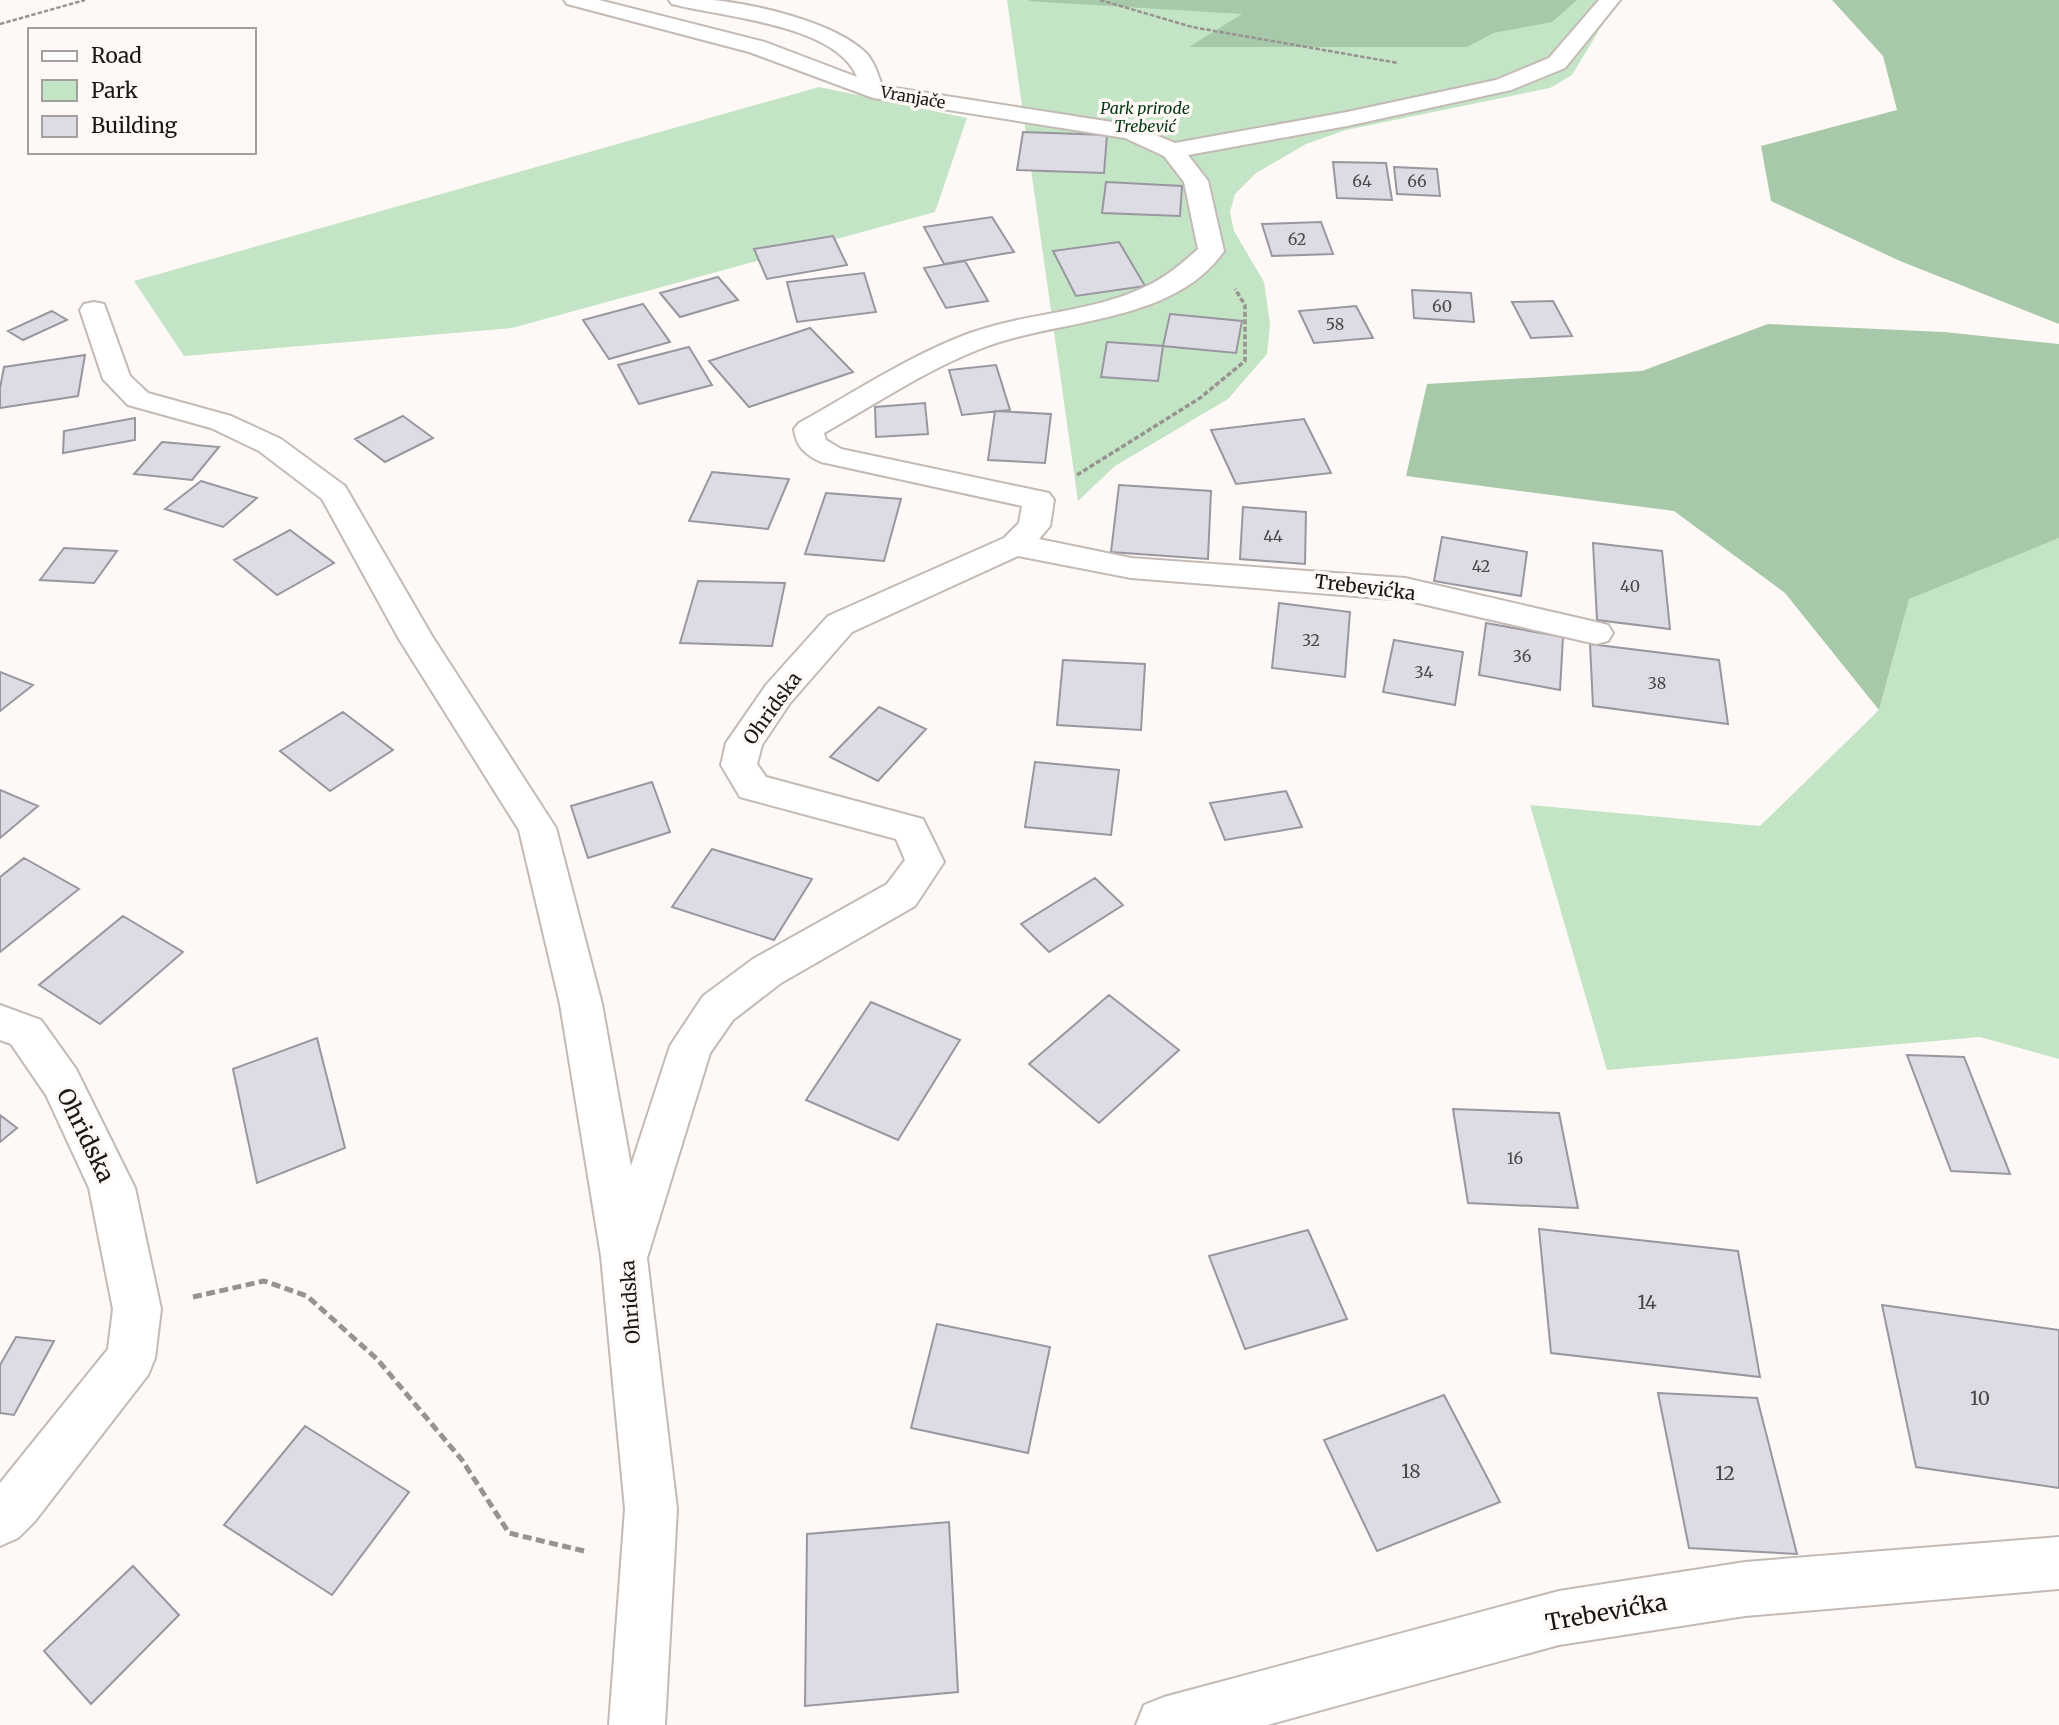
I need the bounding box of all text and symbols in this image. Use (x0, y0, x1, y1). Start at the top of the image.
legend (28, 28, 256, 154)
text: Road (91, 42, 142, 69)
text: Park (91, 77, 138, 104)
street label: Vranjače (878, 81, 947, 113)
park label: Park prirode Trebević (1100, 98, 1190, 136)
text: Building (91, 112, 178, 139)
house number: 64 (1352, 171, 1372, 191)
house number: 66 (1407, 171, 1427, 191)
house number: 62 (1288, 229, 1306, 249)
house number: 60 (1432, 296, 1452, 316)
house number: 58 (1326, 314, 1344, 334)
house number: 44 (1263, 526, 1283, 546)
house number: 42 (1472, 556, 1490, 576)
street label: Trebevićka (1313, 569, 1417, 605)
house number: 40 (1620, 576, 1640, 596)
house number: 32 (1302, 630, 1320, 650)
house number: 36 (1513, 646, 1532, 666)
house number: 34 (1415, 662, 1434, 682)
street label: Ohridska (738, 667, 806, 749)
house number: 38 (1648, 673, 1666, 693)
street label: Ohridska (51, 1083, 121, 1187)
house number: 16 (1507, 1148, 1523, 1168)
street label: Ohridska (615, 1260, 645, 1344)
house number: 14 (1637, 1290, 1657, 1314)
house number: 10 (1970, 1386, 1990, 1410)
house number: 18 (1401, 1459, 1421, 1483)
house number: 12 (1715, 1461, 1735, 1485)
street label: Trebevićka (1543, 1587, 1669, 1637)

